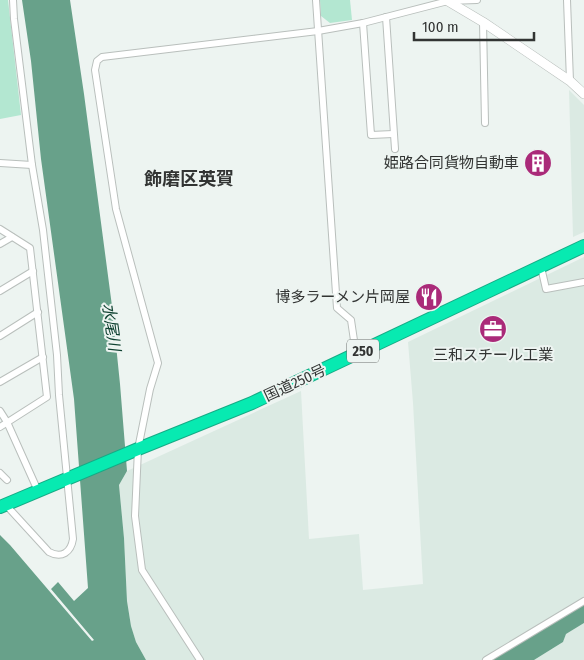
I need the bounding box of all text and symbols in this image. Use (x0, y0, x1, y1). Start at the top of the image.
scale bar (414, 10, 534, 42)
text: 100 m (422, 18, 459, 36)
building icon: 姫路合同貨物自動車 (523, 148, 553, 178)
place label: 姫路合同貨物自動車 (384, 154, 519, 172)
district label: 飾磨区英賀 (144, 168, 234, 190)
restaurant icon: 博多ラーメン片岡屋 (414, 282, 444, 312)
place label: 博多ラーメン片岡屋 (276, 288, 410, 306)
water label: 水尾川 (99, 302, 125, 354)
office icon: 三和スチール工業 (478, 314, 508, 344)
road number: 250 (347, 340, 379, 362)
place label: 三和スチール工業 (433, 346, 553, 364)
street label: 国道250号 (261, 361, 329, 405)

